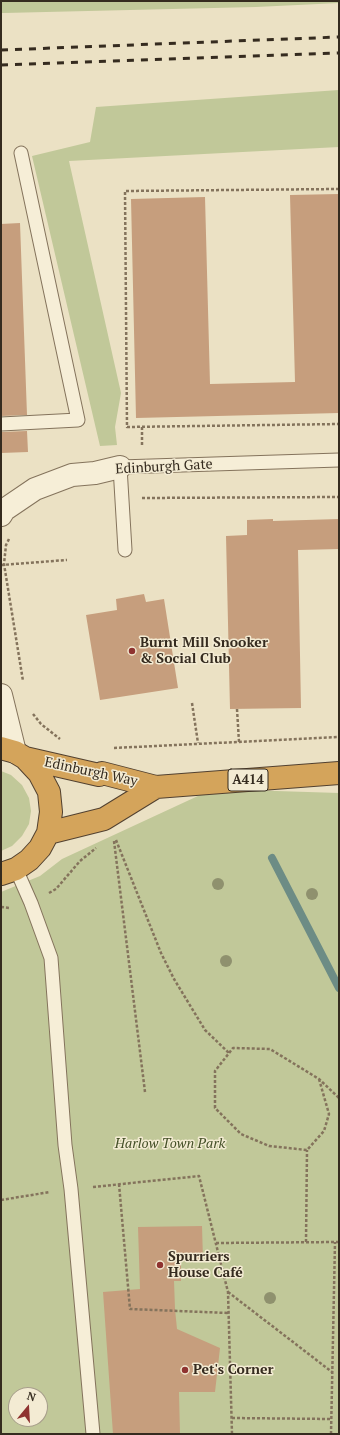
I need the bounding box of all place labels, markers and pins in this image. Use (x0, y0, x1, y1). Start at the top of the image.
place label: Burnt Mill Snooker & Social Club (140, 635, 268, 668)
marker: Burnt Mill Snooker & Social Club (127, 646, 137, 656)
place label: Spurriers House Café (168, 1249, 243, 1282)
marker: Spurriers House Café (155, 1260, 165, 1270)
place label: Pet's Corner (193, 1362, 273, 1378)
marker: Pet's Corner (180, 1365, 190, 1375)

